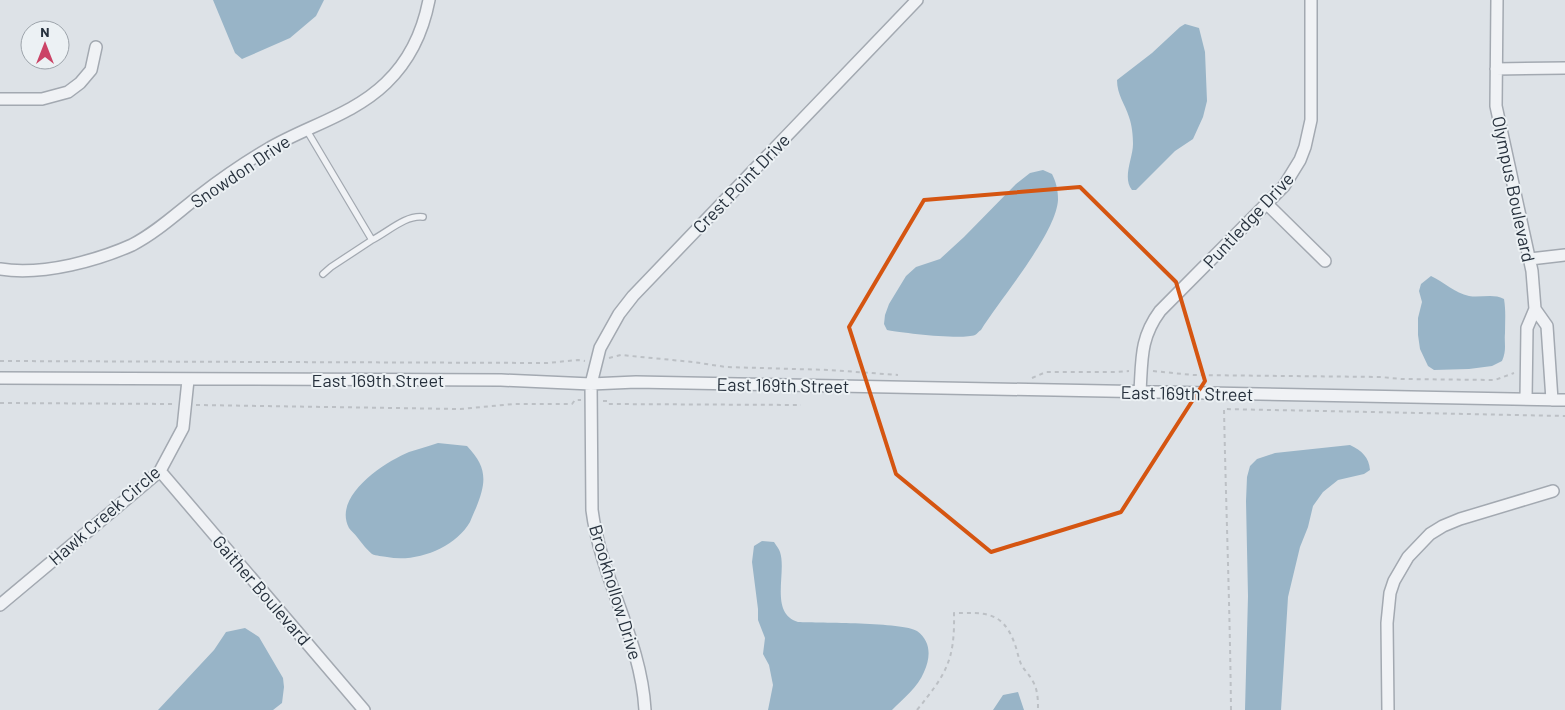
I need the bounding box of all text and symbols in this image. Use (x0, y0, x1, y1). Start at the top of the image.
north arrow (20, 20, 70, 70)
text: N (40, 23, 50, 40)
street label: Olympus Boulevard (1488, 114, 1540, 264)
street label: Crest Point Drive (688, 128, 794, 238)
street label: Snowdon Drive (186, 130, 294, 212)
street label: Puntledge Drive (1198, 167, 1298, 273)
street label: East 169th Street (312, 369, 444, 391)
street label: East 169th Street (716, 373, 850, 397)
street label: East 169th Street (1120, 381, 1254, 405)
street label: Hawk Creek Circle (44, 461, 164, 569)
street label: Brookhollow Drive (585, 522, 647, 662)
street label: Gaither Boulevard (208, 530, 316, 650)

